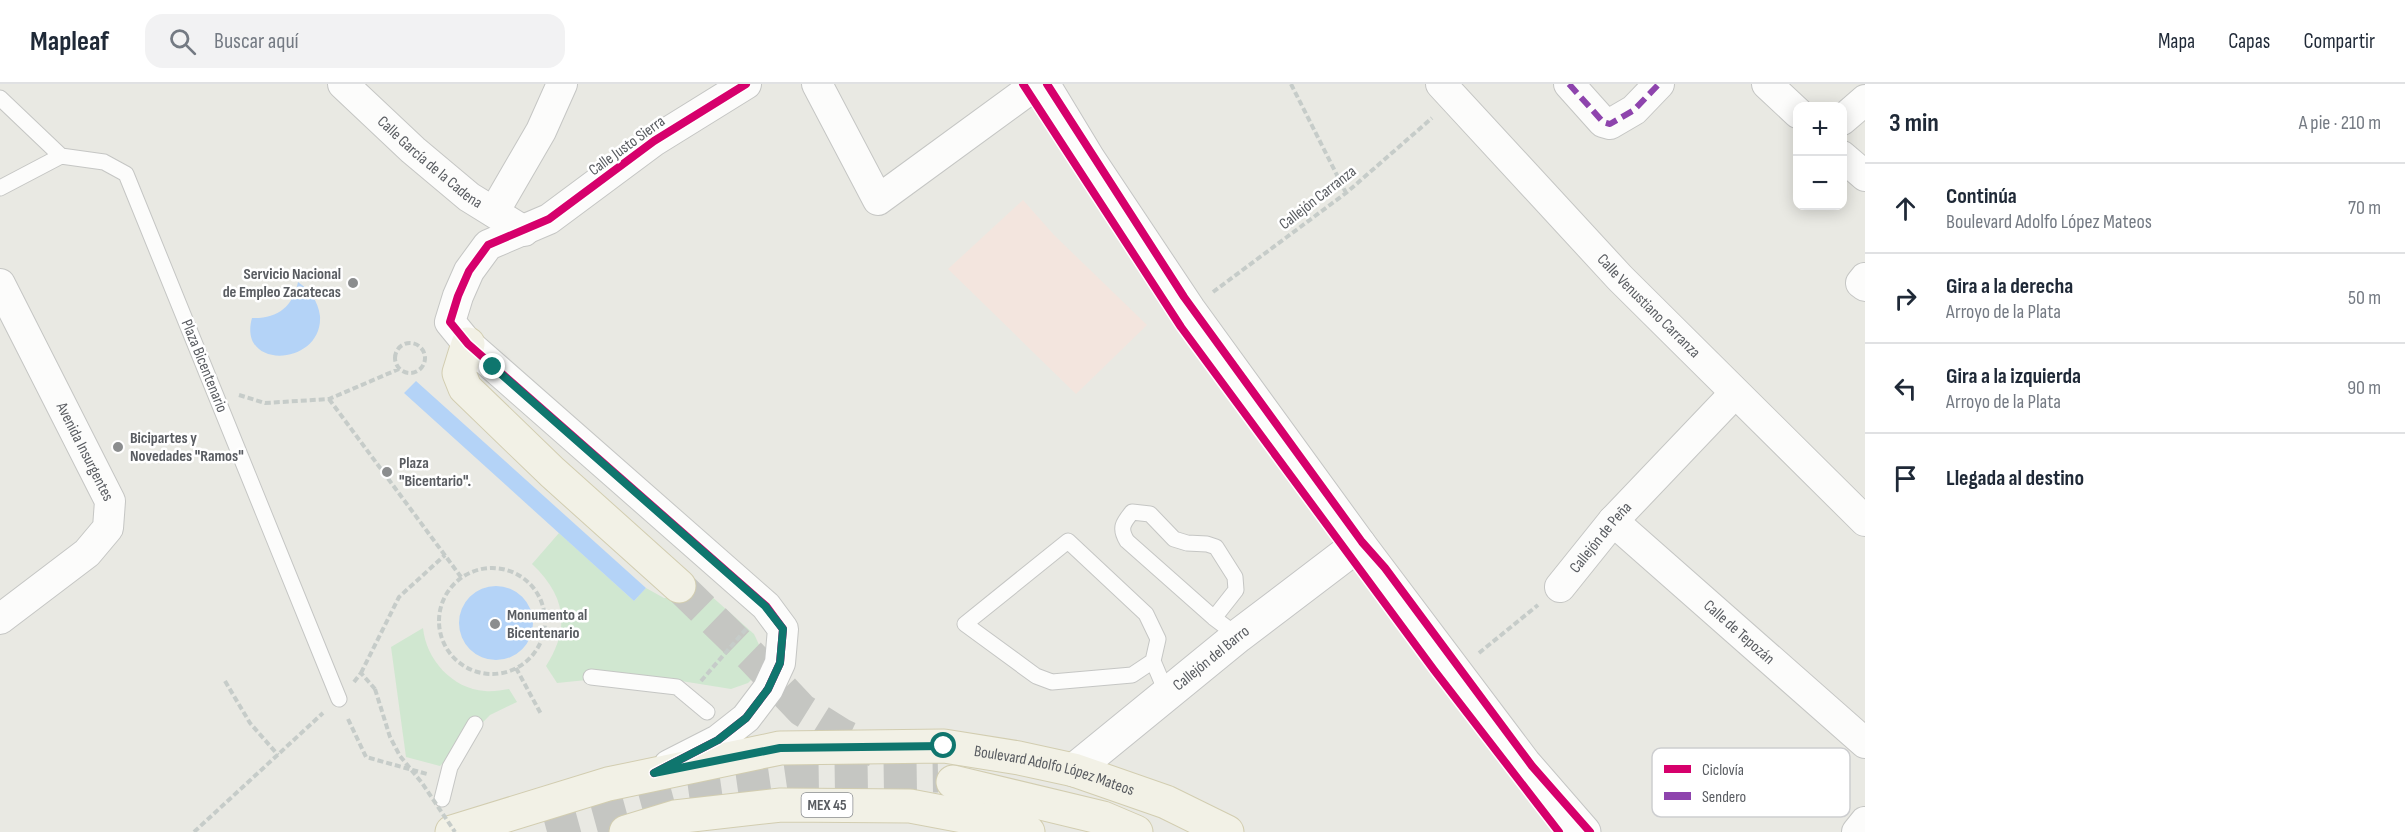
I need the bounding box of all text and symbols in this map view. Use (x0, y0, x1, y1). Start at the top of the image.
search box (145, 14, 565, 68)
text: Mapleaf (30, 25, 109, 58)
icon: search (166, 25, 199, 58)
text: Buscar aquí (214, 28, 299, 55)
text: Mapa (2158, 29, 2195, 54)
text: Capas (2228, 29, 2270, 54)
text: Compartir (2303, 29, 2375, 54)
map controls (1793, 102, 1847, 210)
button: + (1793, 102, 1847, 156)
text: 3 min (1889, 108, 1939, 139)
text: A pie · 210 m (2299, 111, 2381, 135)
street label: Calle García de la Cadena (373, 112, 486, 212)
street label: Calle Justo Sierra (585, 112, 669, 180)
button: − (1793, 156, 1847, 210)
street label: Callejón Carranza (1276, 162, 1360, 234)
text: Continúa (1946, 183, 2017, 210)
icon: ahead (1889, 192, 1922, 225)
text: 70 m (2348, 196, 2381, 220)
text: Boulevard Adolfo López Mateos (1946, 210, 2152, 234)
street label: Calle Venustiano Carranza (1593, 250, 1704, 362)
place label: Servicio Nacional de Empleo Zacatecas (223, 265, 341, 302)
text: Gira a la derecha (1946, 273, 2073, 300)
marker: Servicio Nacional de Empleo Zacatecas (346, 276, 360, 290)
icon: right (1889, 282, 1922, 315)
text: 50 m (2348, 286, 2381, 310)
text: Arroyo de la Plata (1946, 300, 2061, 324)
street label: Plaza Bicentenario (177, 317, 231, 415)
route end (479, 353, 505, 379)
text: Gira a la izquierda (1946, 363, 2081, 390)
icon: left (1889, 372, 1922, 405)
text: 90 m (2347, 376, 2381, 400)
text: Arroyo de la Plata (1946, 390, 2061, 414)
street label: Avenida Insurgentes (52, 398, 118, 504)
place label: Bicipartes y Novedades "Ramos" (130, 429, 244, 466)
marker: Bicipartes y Novedades "Ramos" (111, 440, 125, 454)
place label: Plaza "Bicentario". (399, 454, 471, 491)
icon: arrive (1889, 462, 1922, 495)
marker: Plaza "Bicentario". (380, 465, 394, 479)
text: Llegada al destino (1946, 465, 2084, 492)
street label: Callejón de Peña (1565, 498, 1636, 577)
street label: Calle de Tepozán (1700, 596, 1778, 668)
place label: Monumento al Bicentenario (507, 606, 587, 643)
marker: Monumento al Bicentenario (488, 617, 502, 631)
street label: Callejón del Barro (1169, 621, 1253, 695)
route start (930, 732, 956, 758)
street label: Boulevard Adolfo López Mateos (973, 741, 1137, 800)
legend (1652, 748, 1850, 817)
text: Ciclovía (1702, 761, 1744, 780)
text: Sendero (1702, 788, 1746, 807)
road number: MEX 45 (802, 793, 852, 817)

